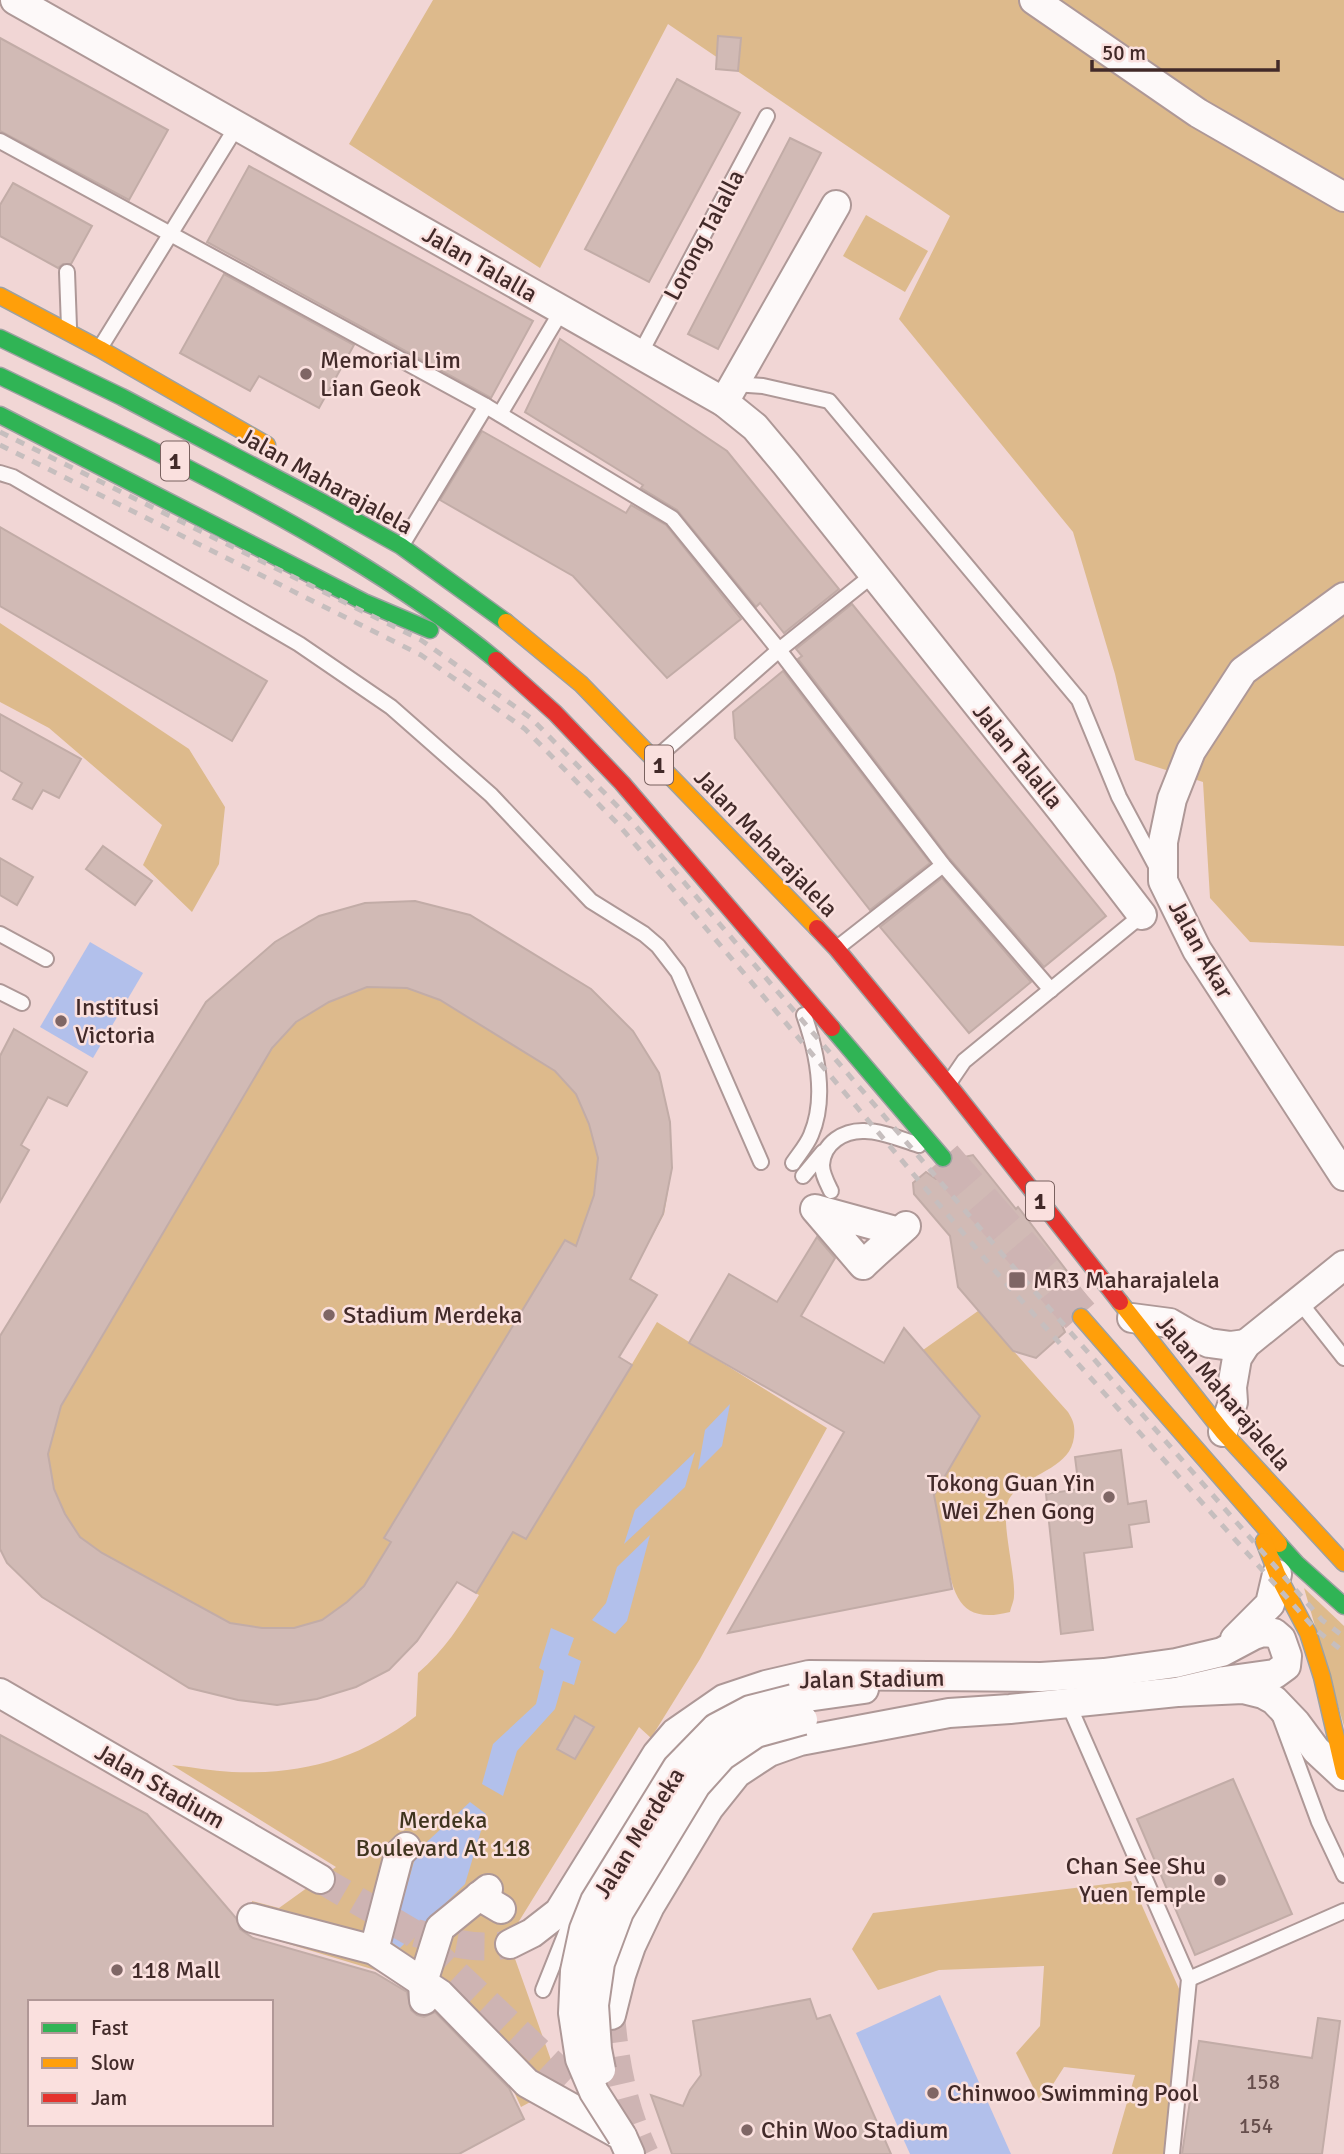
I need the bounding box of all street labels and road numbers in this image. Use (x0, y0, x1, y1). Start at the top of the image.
street label: Lorong Talalla (657, 164, 751, 306)
street label: Jalan Talalla (417, 219, 543, 309)
street label: Jalan Maharajalela (234, 421, 418, 541)
road number: 1 (161, 442, 189, 481)
street label: Jalan Talalla (966, 697, 1070, 815)
road number: 1 (645, 746, 673, 785)
street label: Jalan Maharajalela (688, 763, 844, 923)
street label: Jalan Akar (1162, 895, 1240, 1003)
road number: 1 (1026, 1182, 1054, 1220)
street label: Jalan Maharajalela (1150, 1309, 1298, 1477)
street label: Jalan Stadium (799, 1663, 945, 1695)
street label: Jalan Stadium (90, 1737, 230, 1835)
street label: Jalan Merdeka (587, 1762, 691, 1904)

